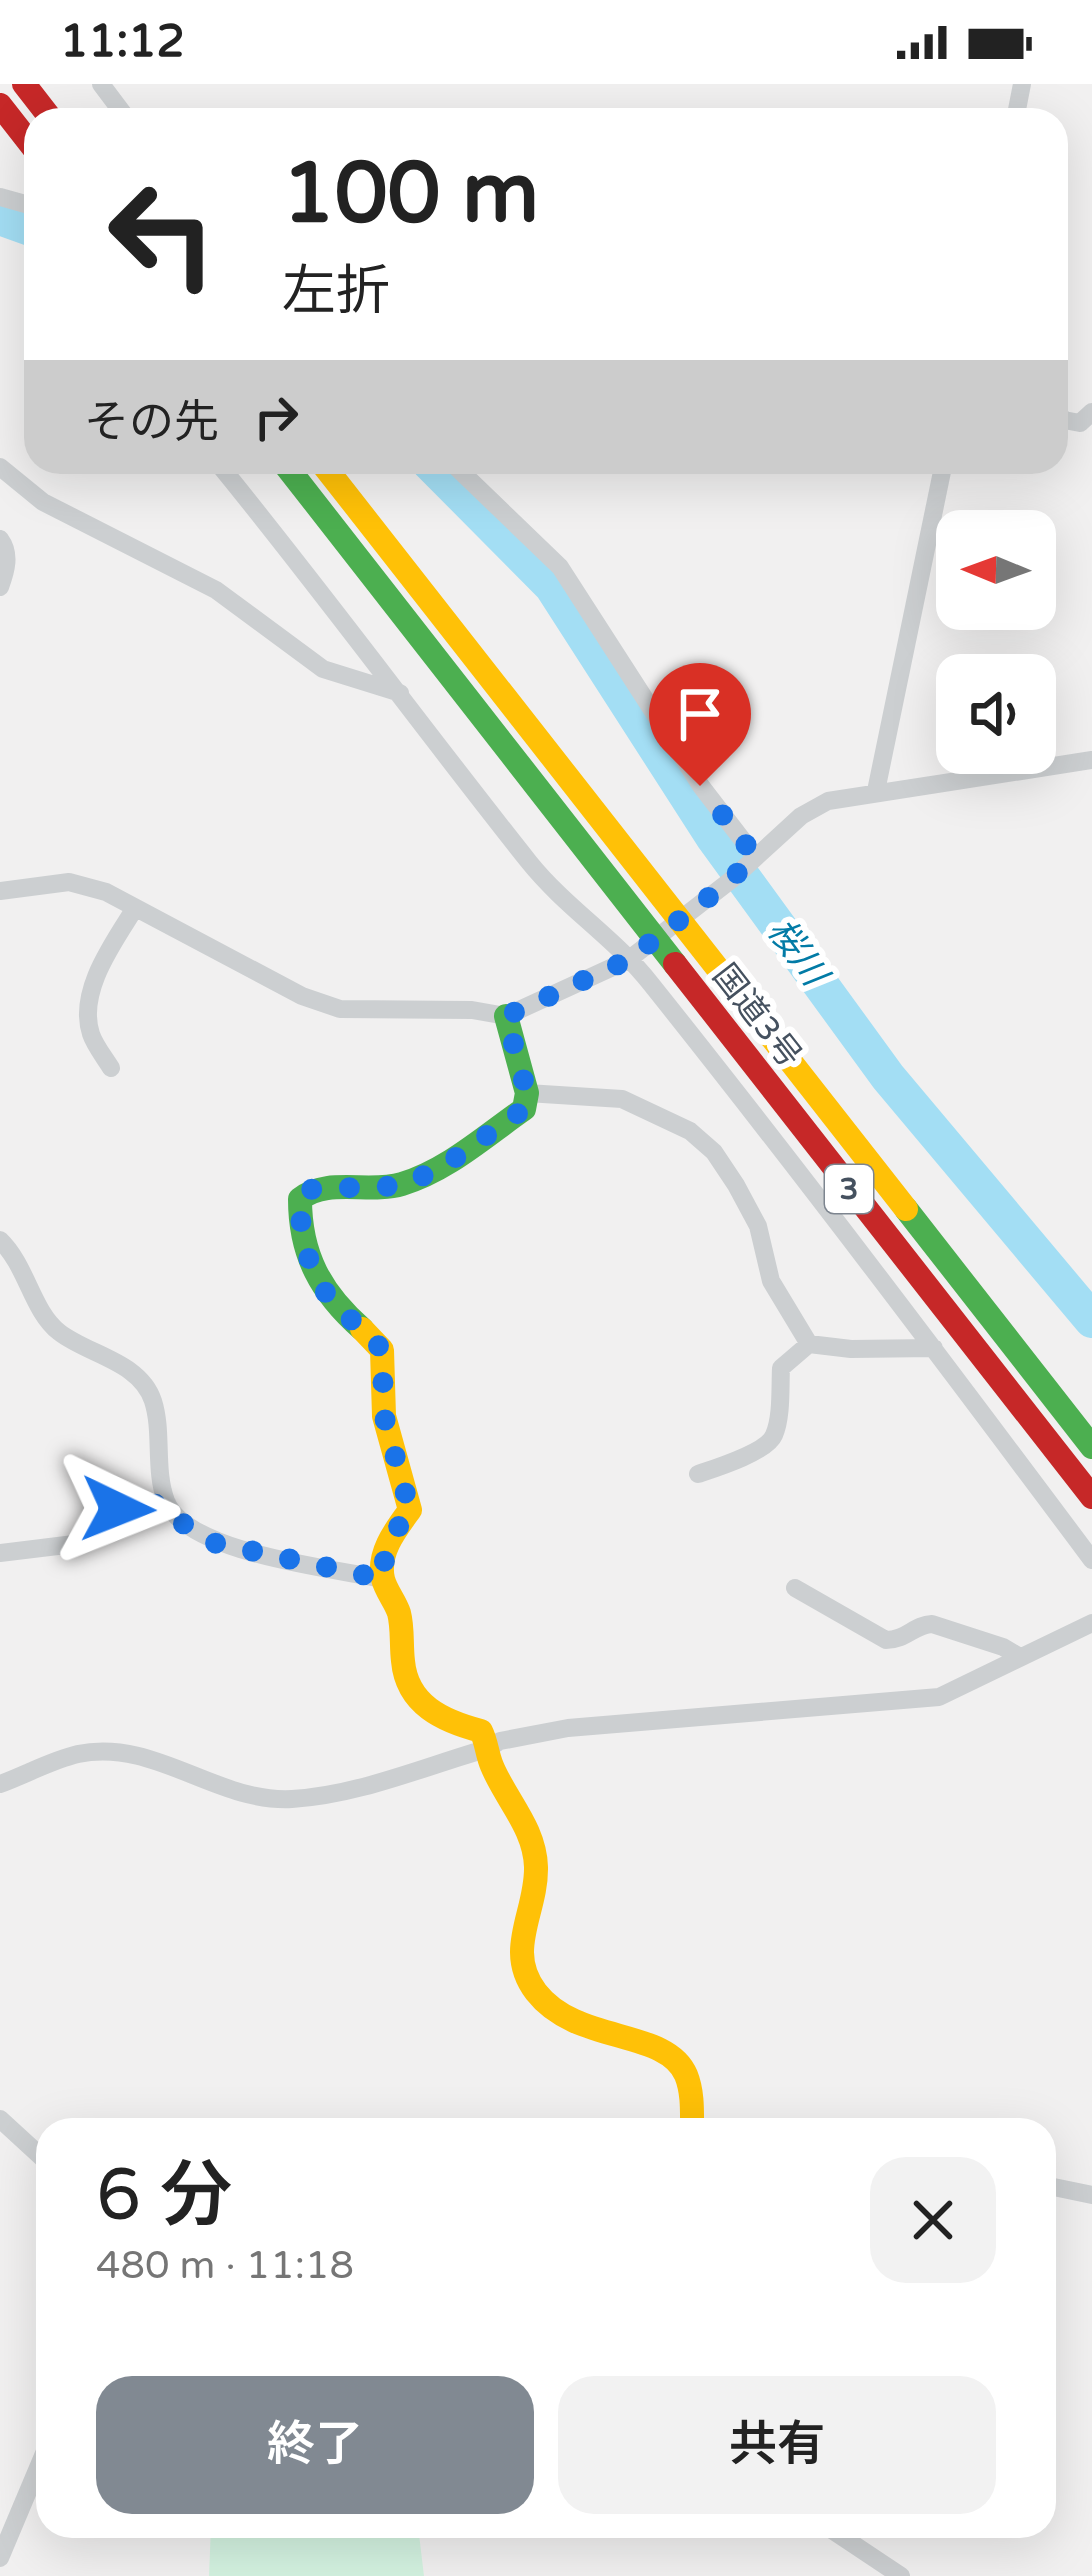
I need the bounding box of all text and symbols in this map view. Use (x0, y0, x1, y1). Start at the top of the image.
text: 11:12 (60, 15, 185, 69)
text: 100 m (282, 144, 539, 245)
icon: left (84, 156, 240, 312)
text: 左折 (282, 259, 390, 324)
icon: right (243, 384, 309, 450)
text: その先 (84, 396, 219, 450)
north arrow (936, 510, 1056, 630)
map controls (936, 510, 1056, 774)
button: sound (936, 654, 1056, 774)
pin (649, 663, 751, 786)
icon: arrive (667, 681, 733, 747)
water label: 桜川 (758, 910, 838, 997)
street label: 国道3号 (705, 957, 809, 1075)
road number: 3 (825, 1165, 873, 1213)
position arrow (55, 1446, 181, 1572)
text: 6 分 (96, 2153, 232, 2240)
button: close (870, 2157, 996, 2283)
text: 480 m · 11:18 (96, 2242, 354, 2289)
button: 終了 (96, 2376, 534, 2514)
button: 共有 (558, 2376, 996, 2514)

